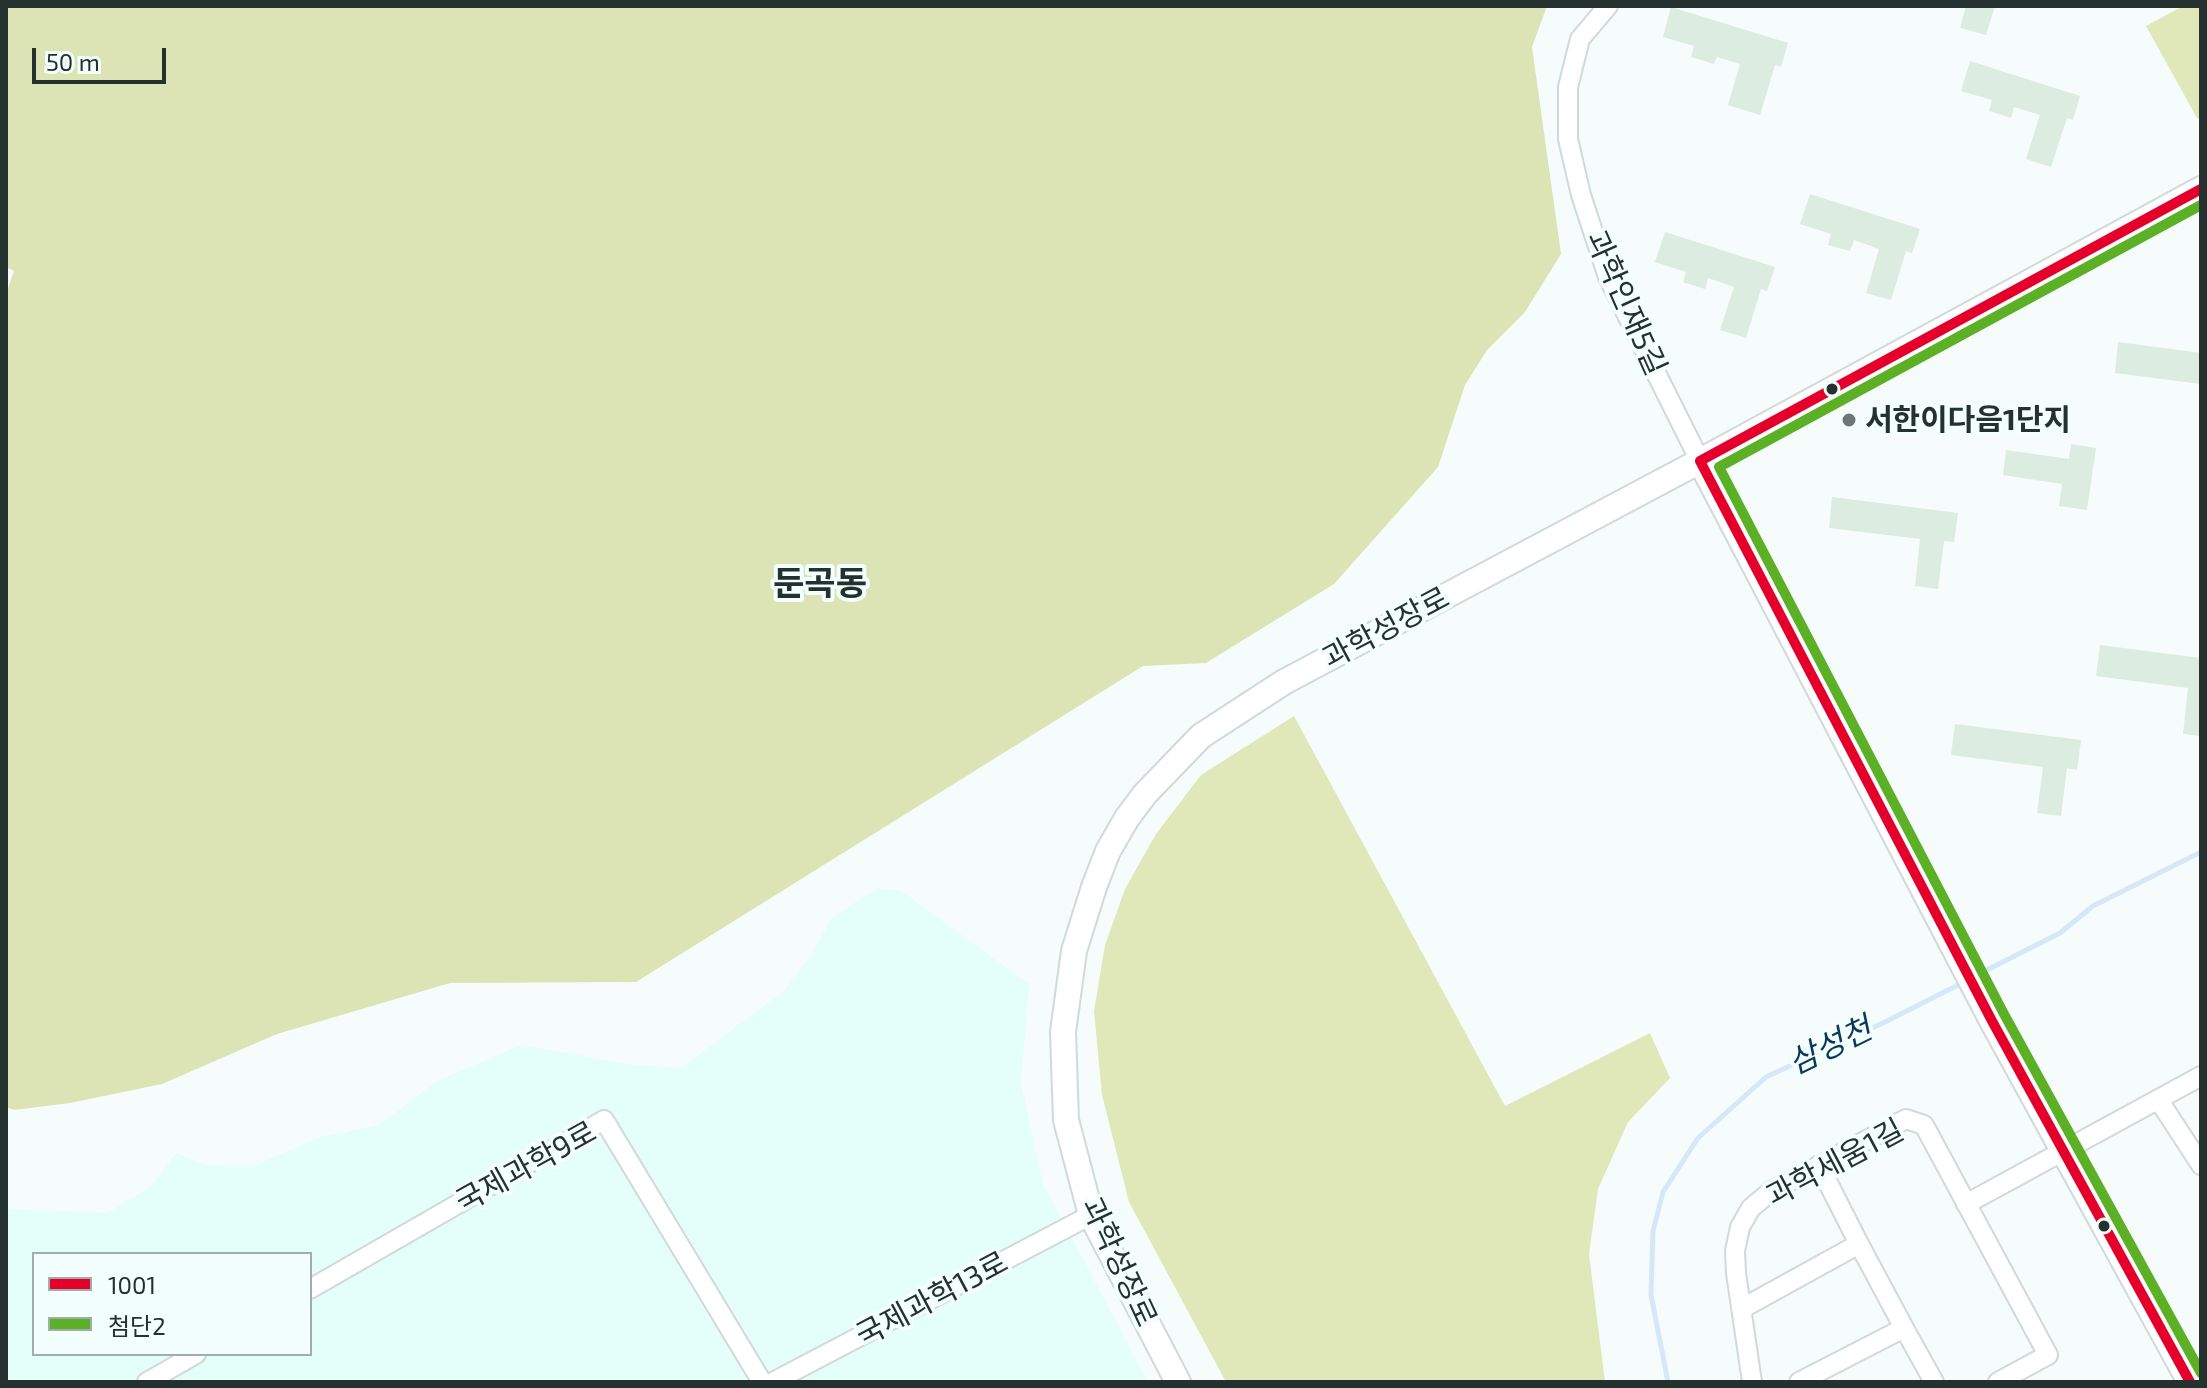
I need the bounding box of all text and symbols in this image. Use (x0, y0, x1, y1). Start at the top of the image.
scale bar (36, 32, 170, 82)
text: 50 m (46, 47, 100, 76)
street label: 과학인재5길 (1578, 225, 1674, 381)
unlabelled marker (1824, 381, 1840, 397)
place label: 서한이다음1단지 (1865, 402, 2071, 438)
marker: 서한이다음1단지 (1840, 411, 1858, 429)
district label: 둔곡동 (773, 564, 867, 604)
street label: 과학성장로 (1317, 580, 1455, 676)
water label: 삼성천 (1782, 1009, 1878, 1083)
street label: 과학세움1길 (1760, 1112, 1910, 1214)
street label: 국제과학9로 (449, 1114, 603, 1220)
street label: 과학성장로 (1074, 1192, 1164, 1332)
unlabelled marker (2096, 1218, 2112, 1234)
street label: 국제과학13로 (850, 1244, 1014, 1354)
legend (32, 1252, 312, 1356)
text: 1001 (108, 1270, 156, 1299)
text: 첨단2 (108, 1311, 166, 1340)

